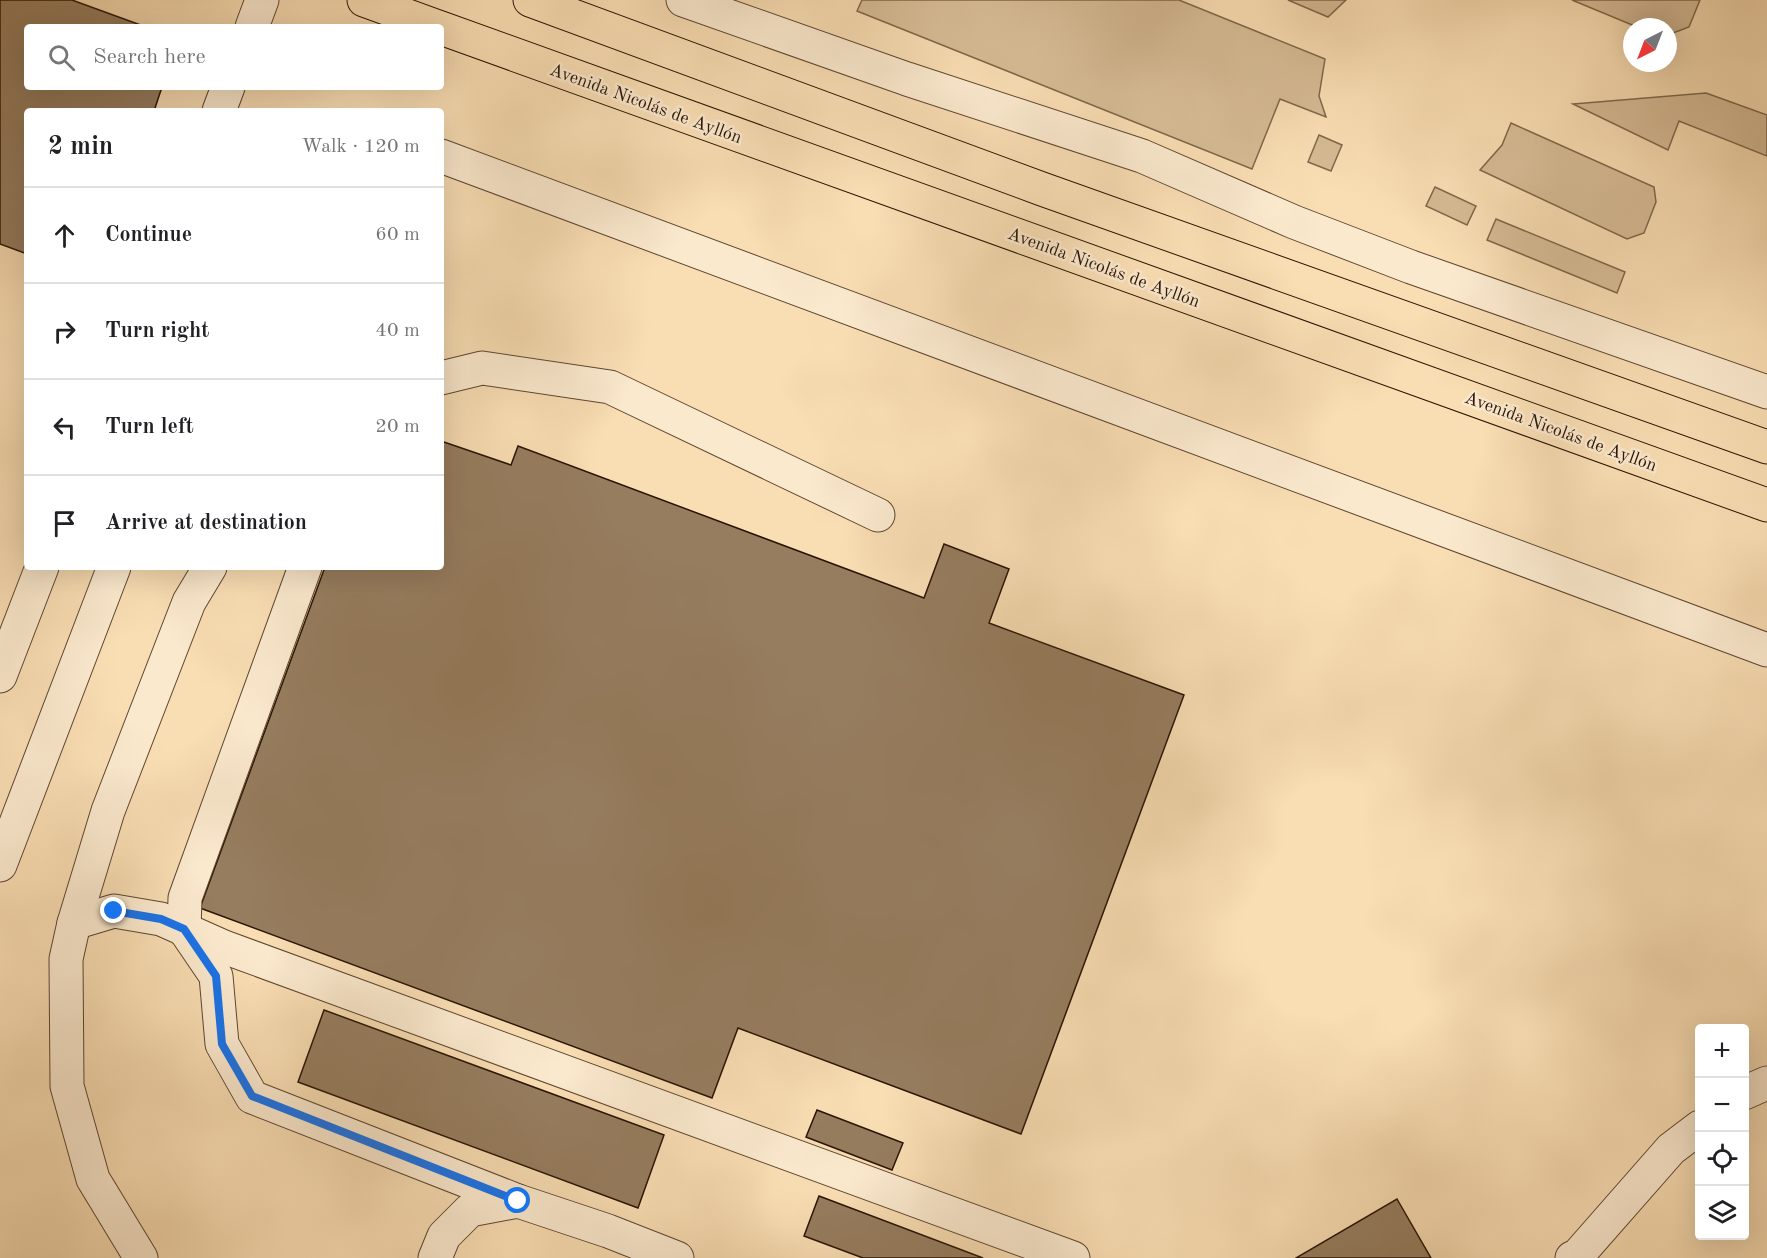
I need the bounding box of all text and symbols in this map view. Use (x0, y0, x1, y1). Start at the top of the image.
north arrow (1623, 18, 1677, 72)
search box (24, 24, 444, 90)
icon: search (45, 41, 78, 74)
text: Search here (93, 46, 206, 68)
street label: Avenida Nicolás de Ayllón (547, 61, 744, 147)
text: 2 min (48, 134, 113, 160)
text: Walk · 120 m (301, 137, 420, 157)
icon: ahead (48, 219, 81, 252)
text: Continue (105, 224, 192, 246)
text: 60 m (375, 225, 420, 245)
street label: Avenida Nicolás de Ayllón (1005, 225, 1202, 311)
icon: right (48, 315, 81, 348)
text: Turn right (105, 320, 209, 342)
text: 40 m (375, 321, 420, 341)
street label: Avenida Nicolás de Ayllón (1462, 389, 1659, 475)
icon: left (48, 411, 81, 444)
text: Turn left (105, 416, 194, 438)
text: 20 m (375, 417, 420, 437)
icon: arrive (48, 507, 81, 540)
text: Arrive at destination (105, 512, 307, 534)
route end (100, 897, 126, 923)
map controls (1695, 1024, 1749, 1240)
button: + (1695, 1024, 1749, 1078)
button: − (1695, 1078, 1749, 1132)
button: locate (1695, 1132, 1749, 1186)
button: layers (1695, 1186, 1749, 1240)
route start (504, 1187, 530, 1213)

